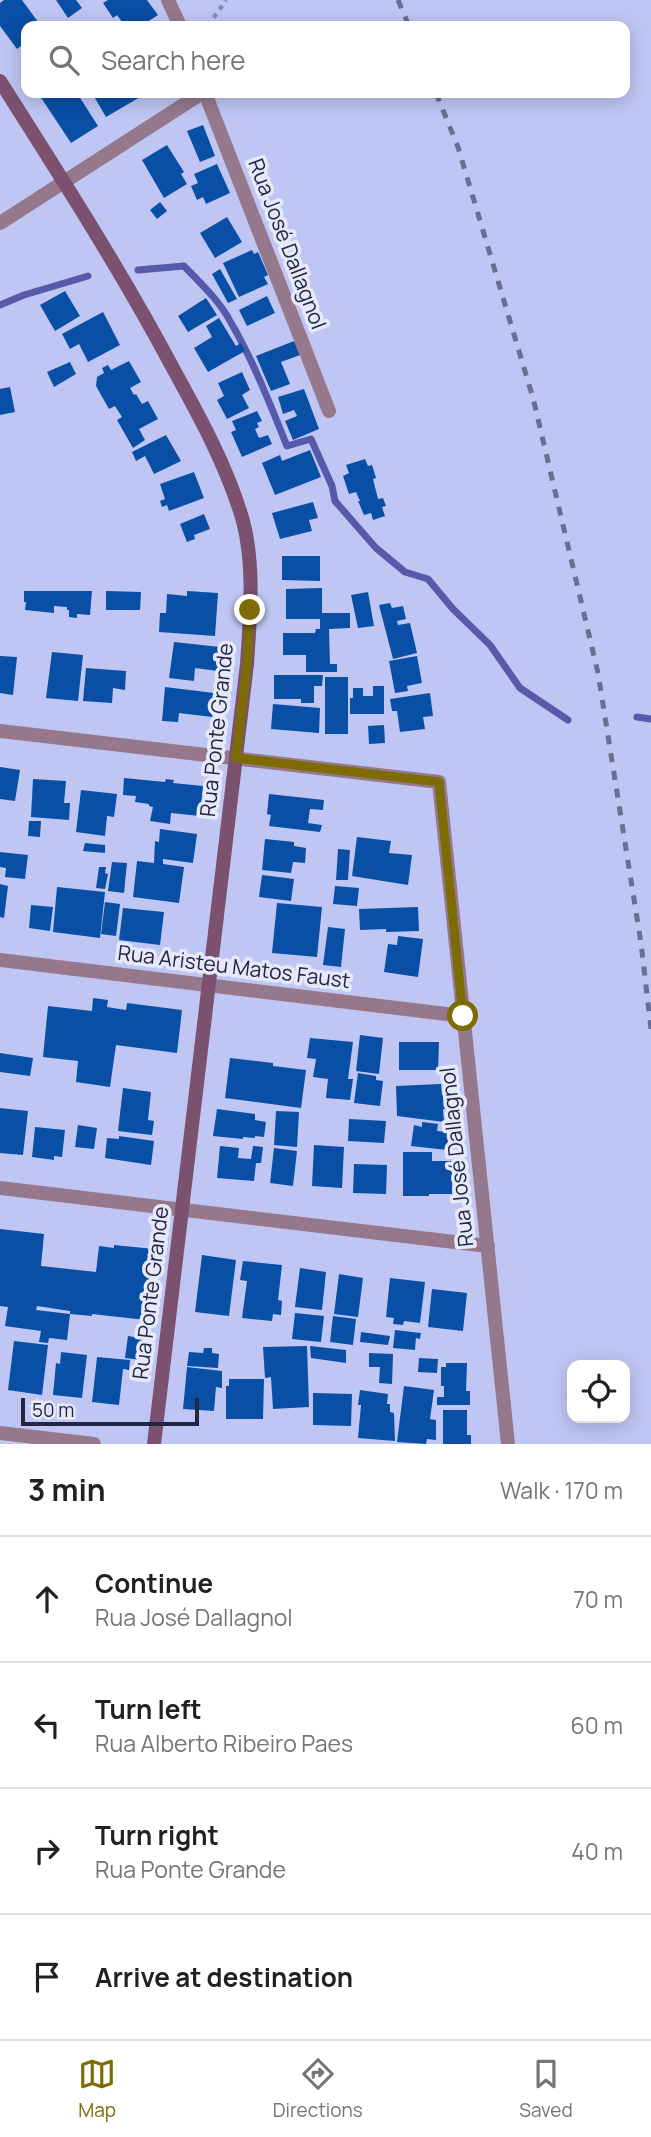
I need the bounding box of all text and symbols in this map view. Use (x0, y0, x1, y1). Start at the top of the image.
search box (21, 21, 630, 98)
icon: search (45, 41, 83, 79)
text: Search here (101, 42, 246, 78)
street label: Rua José Dallagnol (243, 154, 333, 333)
route end (234, 594, 265, 625)
street label: Rua Ponte Grande (193, 642, 239, 818)
street label: Rua Aristeu Matos Faust (116, 938, 352, 994)
route start (447, 1000, 478, 1031)
street label: Rua José Dallagnol (433, 1066, 479, 1248)
street label: Rua Ponte Grande (125, 1205, 175, 1381)
map controls (567, 1360, 630, 1423)
button: locate (567, 1360, 630, 1423)
scale bar (21, 1395, 200, 1427)
text: 50 m (32, 1397, 74, 1423)
text: 3 min (28, 1469, 106, 1510)
text: Walk · 170 m (500, 1474, 623, 1506)
text: Continue (95, 1565, 213, 1601)
icon: ahead (28, 1580, 66, 1618)
text: 70 m (573, 1583, 623, 1615)
text: Rua José Dallagnol (95, 1601, 293, 1633)
text: Turn left (95, 1691, 202, 1727)
icon: left (28, 1706, 66, 1744)
text: 60 m (571, 1709, 623, 1741)
text: Rua Alberto Ribeiro Paes (95, 1727, 353, 1759)
text: Turn right (95, 1817, 219, 1853)
icon: right (28, 1832, 66, 1870)
text: 40 m (571, 1835, 623, 1867)
text: Rua Ponte Grande (95, 1853, 286, 1885)
icon: arrive (28, 1958, 66, 1996)
text: Arrive at destination (95, 1959, 353, 1995)
tab: Map (78, 2055, 116, 2123)
tab: Directions (273, 2055, 363, 2123)
tab: Saved (519, 2055, 573, 2123)

